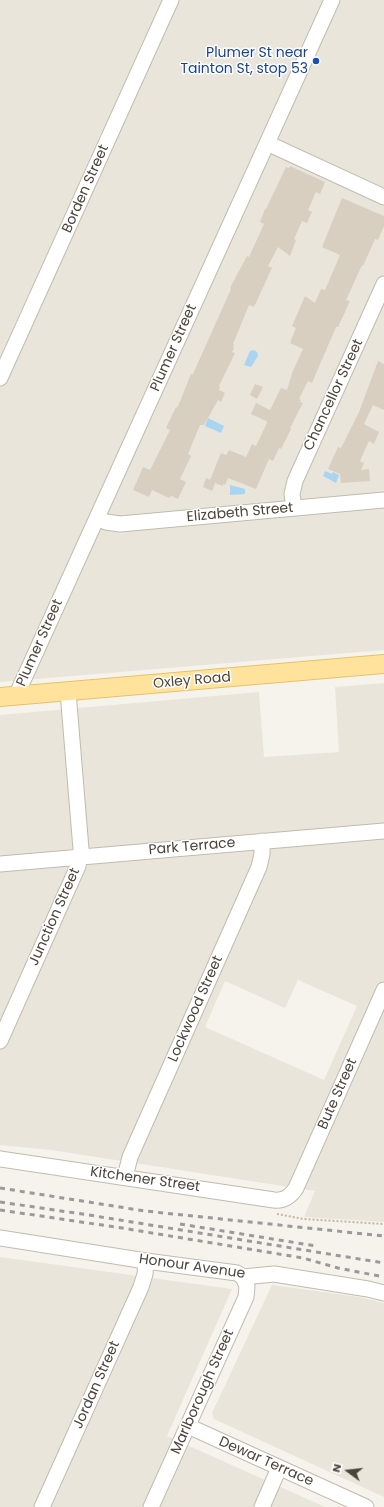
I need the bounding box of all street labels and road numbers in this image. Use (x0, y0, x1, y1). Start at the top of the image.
street label: Borden Street (59, 142, 113, 236)
street label: Plumer Street (147, 302, 201, 394)
street label: Chancellor Street (301, 337, 367, 453)
street label: Elizabeth Street (186, 500, 294, 526)
street label: Plumer Street (13, 597, 67, 689)
street label: Oxley Road (152, 669, 232, 693)
street label: Park Terrace (148, 835, 236, 859)
street label: Junction Street (26, 866, 84, 968)
street label: Lockwood Street (165, 953, 227, 1065)
street label: Bute Street (315, 1056, 361, 1132)
street label: Kitchener Street (89, 1164, 201, 1196)
street label: Honour Avenue (138, 1251, 246, 1283)
street label: Marlborough Street (168, 1327, 238, 1457)
street label: Jordan Street (70, 1339, 124, 1431)
street label: Dewar Terrace (216, 1434, 316, 1490)

